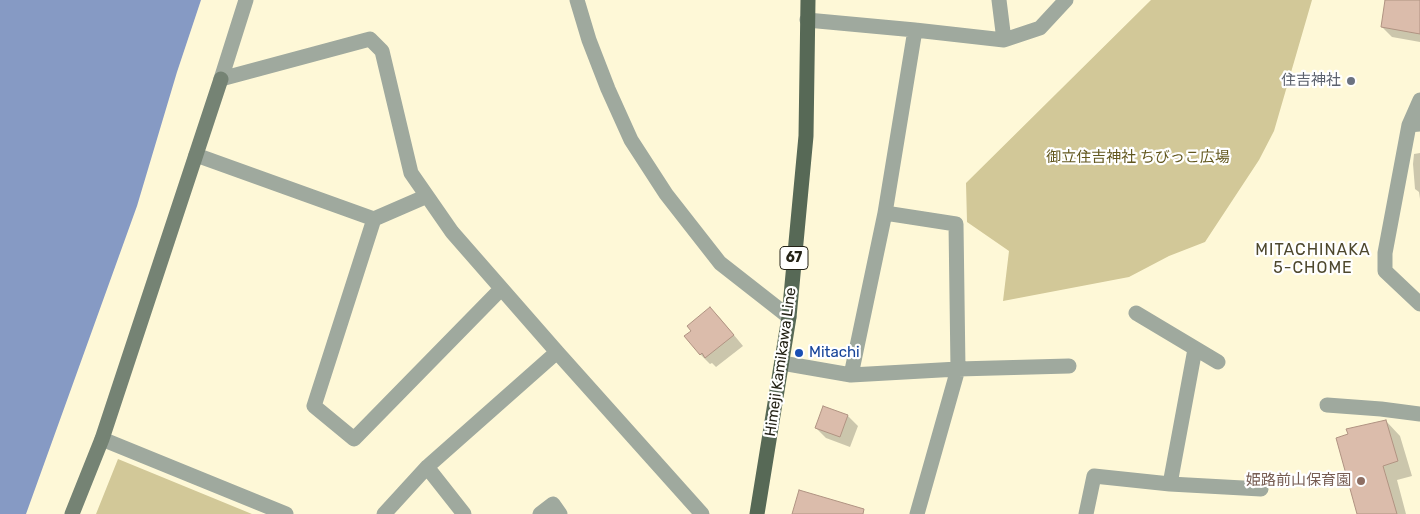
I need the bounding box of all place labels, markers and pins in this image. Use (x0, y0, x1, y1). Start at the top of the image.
place label: 住吉神社 (1281, 72, 1341, 90)
marker: 住吉神社 (1345, 75, 1357, 87)
place label: Mitachi (809, 344, 860, 362)
marker: Mitachi (793, 347, 805, 359)
place label: 姫路前山保育園 (1246, 472, 1351, 490)
marker: 姫路前山保育園 (1355, 475, 1367, 487)

